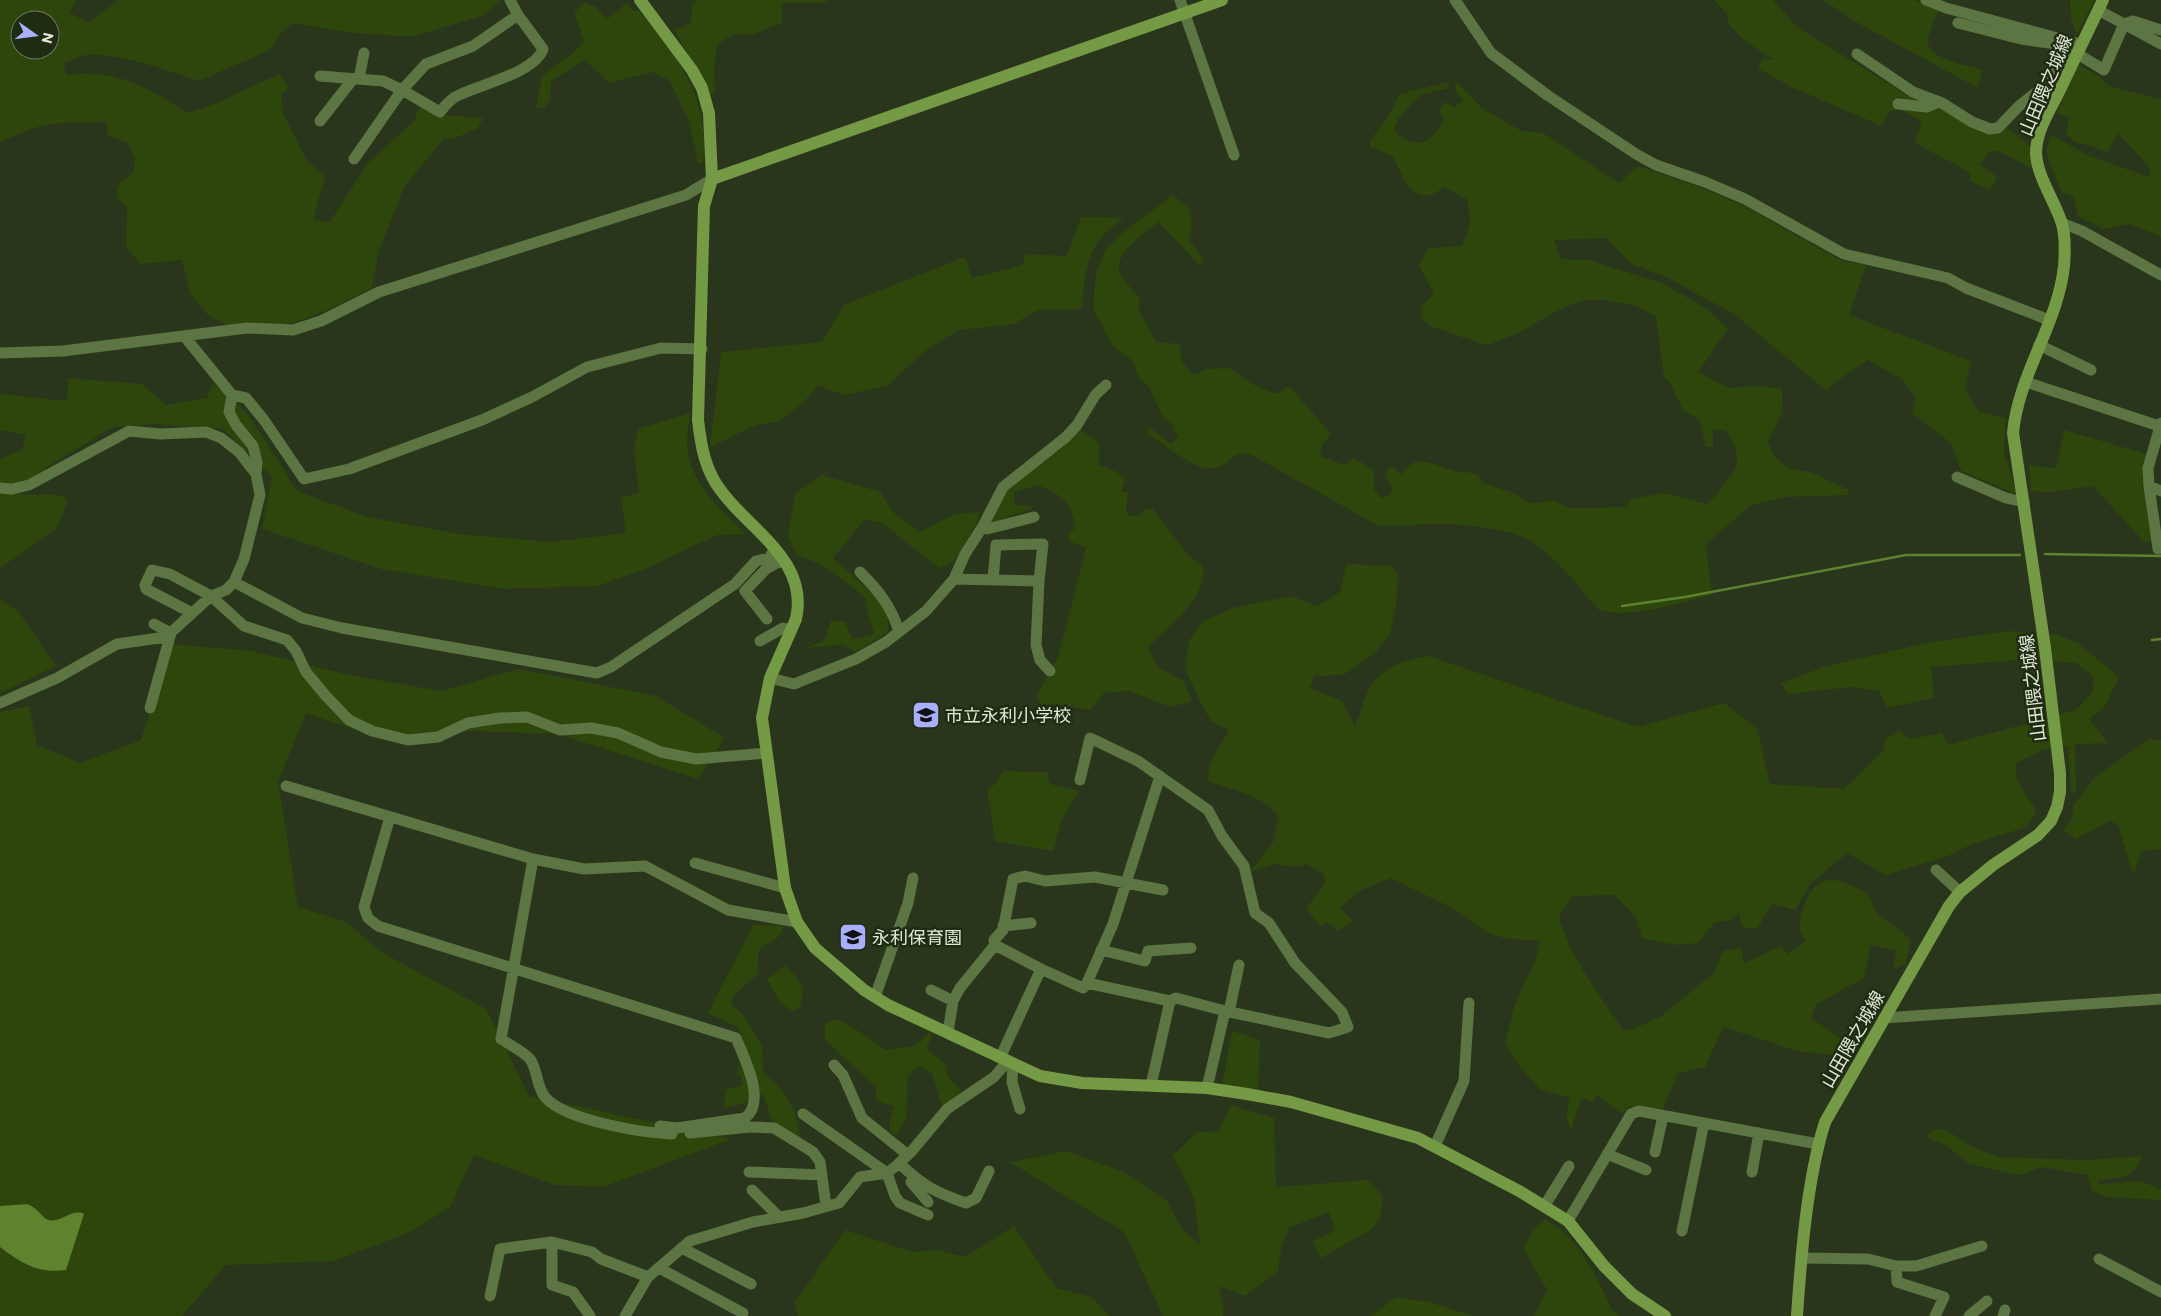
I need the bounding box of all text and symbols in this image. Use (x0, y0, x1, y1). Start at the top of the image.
north arrow (10, 10, 60, 60)
text: N (39, 31, 58, 45)
street label: 山田隈之城線 (2014, 31, 2076, 139)
street label: 山田隈之城線 (2015, 633, 2049, 743)
school or university icon: 市立永利小学校 (911, 700, 941, 730)
place label: 市立永利小学校 (945, 704, 1071, 726)
school or university icon: 永利保育園 (838, 922, 868, 952)
place label: 永利保育園 (872, 926, 962, 948)
street label: 山田隈之城線 (1815, 987, 1889, 1091)

